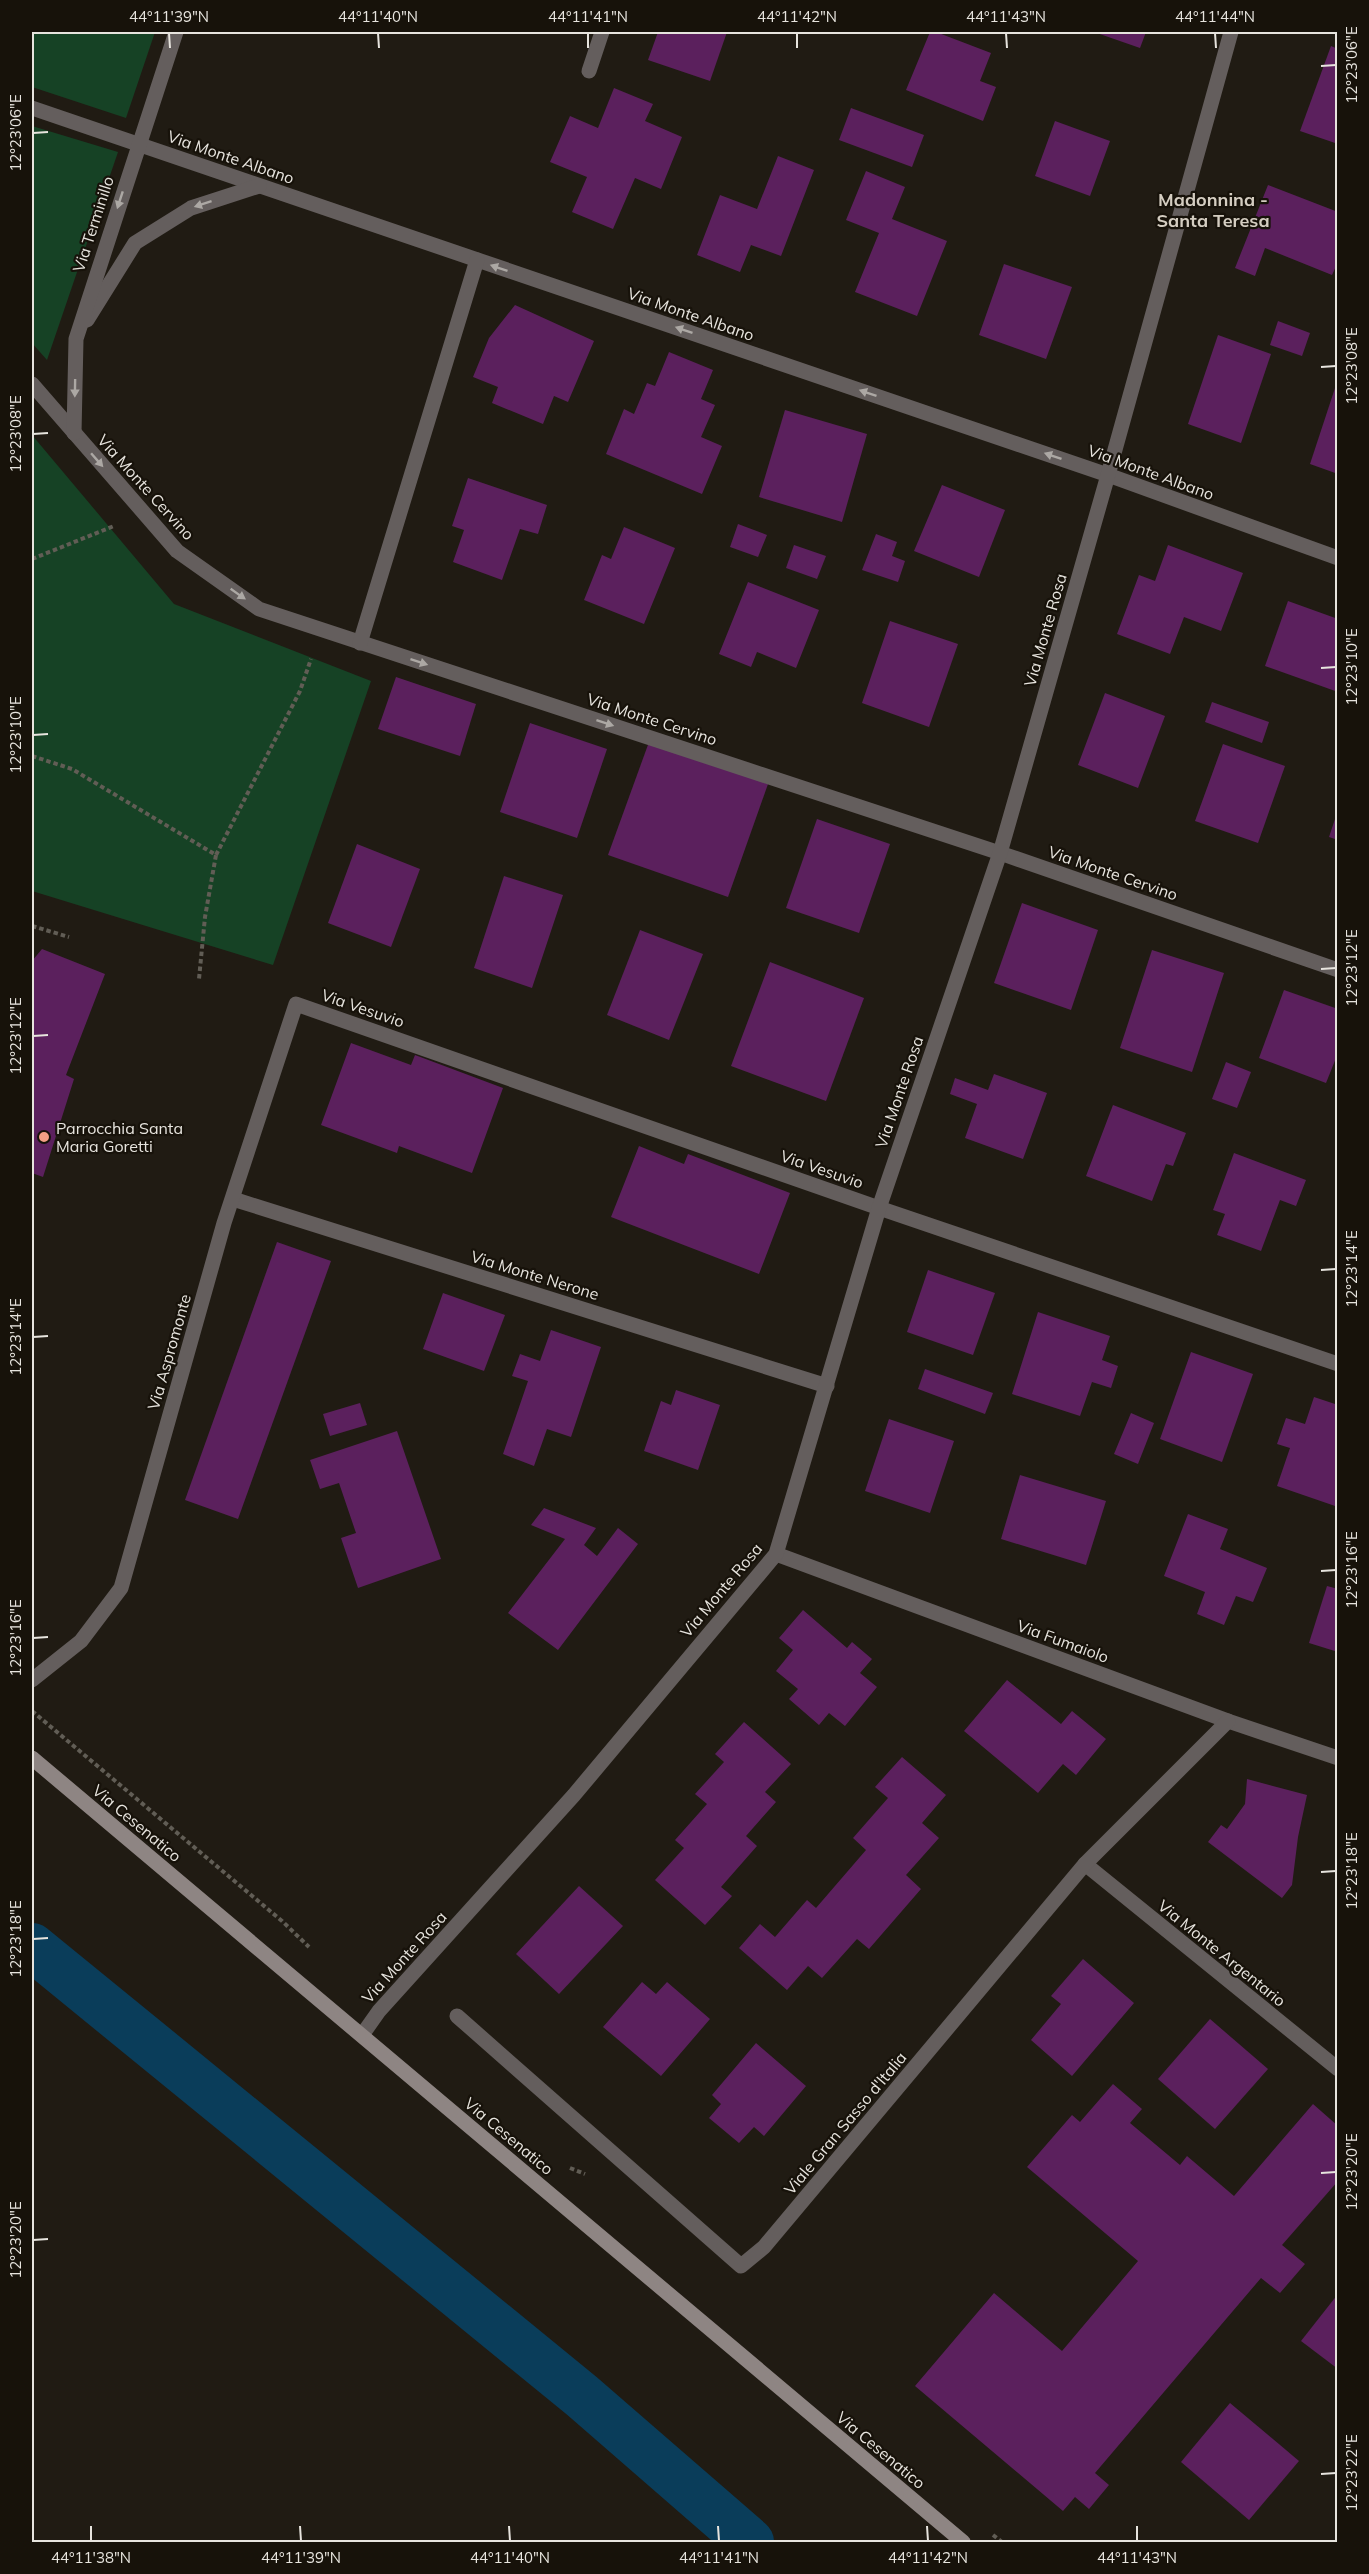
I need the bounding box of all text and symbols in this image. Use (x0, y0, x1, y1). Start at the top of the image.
text: 44°11'39"N (129, 7, 209, 26)
text: 44°11'40"N (338, 7, 418, 26)
text: 44°11'41"N (548, 7, 628, 26)
text: 44°11'42"N (757, 7, 837, 26)
text: 44°11'43"N (966, 7, 1046, 26)
text: 44°11'44"N (1175, 7, 1255, 26)
text: 12°23'06"E (1342, 26, 1361, 104)
text: 12°23'06"E (6, 94, 25, 172)
street label: Via Monte Albano (165, 126, 297, 188)
street label: Via Terminillo (68, 174, 118, 274)
district label: Madonnina - Santa Teresa (1156, 188, 1270, 232)
one-way arrow (115, 191, 124, 209)
one-way arrow (194, 200, 212, 210)
one-way arrow (490, 262, 508, 272)
street label: Via Monte Albano (625, 283, 757, 345)
one-way arrow (675, 325, 693, 335)
text: 12°23'08"E (1342, 327, 1361, 405)
one-way arrow (70, 378, 79, 397)
one-way arrow (859, 388, 877, 398)
text: 12°23'08"E (6, 395, 25, 473)
street label: Via Monte Cervino (93, 430, 199, 544)
street label: Via Monte Albano (1085, 440, 1217, 504)
one-way arrow (1044, 451, 1062, 460)
one-way arrow (91, 452, 104, 468)
street label: Via Monte Rosa (1019, 571, 1071, 689)
one-way arrow (229, 588, 245, 600)
text: 12°23'10"E (1342, 628, 1361, 706)
one-way arrow (410, 658, 428, 667)
street label: Via Monte Cervino (584, 689, 720, 749)
text: 12°23'10"E (6, 696, 25, 774)
one-way arrow (596, 719, 614, 728)
street label: Via Monte Cervino (1046, 841, 1180, 905)
text: 12°23'12"E (1342, 929, 1361, 1007)
street label: Via Vesuvio (319, 984, 407, 1032)
text: 12°23'12"E (6, 997, 25, 1075)
street label: Via Monte Rosa (871, 1033, 927, 1151)
place label: Parrocchia Santa Maria Goretti (56, 1118, 183, 1156)
marker: Parrocchia Santa Maria Goretti (37, 1130, 51, 1144)
street label: Via Vesuvio (778, 1145, 866, 1193)
text: 12°23'14"E (1342, 1230, 1361, 1308)
street label: Via Monte Nerone (468, 1246, 602, 1304)
street label: Via Aspromonte (143, 1292, 195, 1412)
text: 12°23'14"E (6, 1298, 25, 1376)
text: 12°23'16"E (1342, 1531, 1361, 1609)
street label: Via Monte Rosa (676, 1539, 766, 1641)
text: 12°23'16"E (6, 1599, 25, 1677)
street label: Via Fumaiolo (1014, 1615, 1112, 1667)
street label: Via Cesenatico (89, 1780, 185, 1866)
text: 12°23'18"E (1342, 1832, 1361, 1910)
street label: Via Monte Argentario (1154, 1895, 1290, 2011)
text: 12°23'18"E (6, 1900, 25, 1978)
street label: Via Monte Rosa (357, 1907, 451, 2007)
street label: Viale Gran Sasso d'Italia (779, 2048, 911, 2198)
street label: Via Cesenatico (461, 2093, 557, 2179)
text: 12°23'20"E (1342, 2133, 1361, 2211)
text: 12°23'20"E (6, 2201, 25, 2279)
street label: Via Cesenatico (833, 2407, 929, 2493)
text: 12°23'22"E (1342, 2434, 1361, 2512)
text: 44°11'38"N (51, 2548, 131, 2567)
text: 44°11'39"N (261, 2548, 341, 2567)
text: 44°11'40"N (470, 2548, 550, 2567)
text: 44°11'41"N (679, 2548, 759, 2567)
text: 44°11'42"N (888, 2548, 968, 2567)
text: 44°11'43"N (1097, 2548, 1177, 2567)

